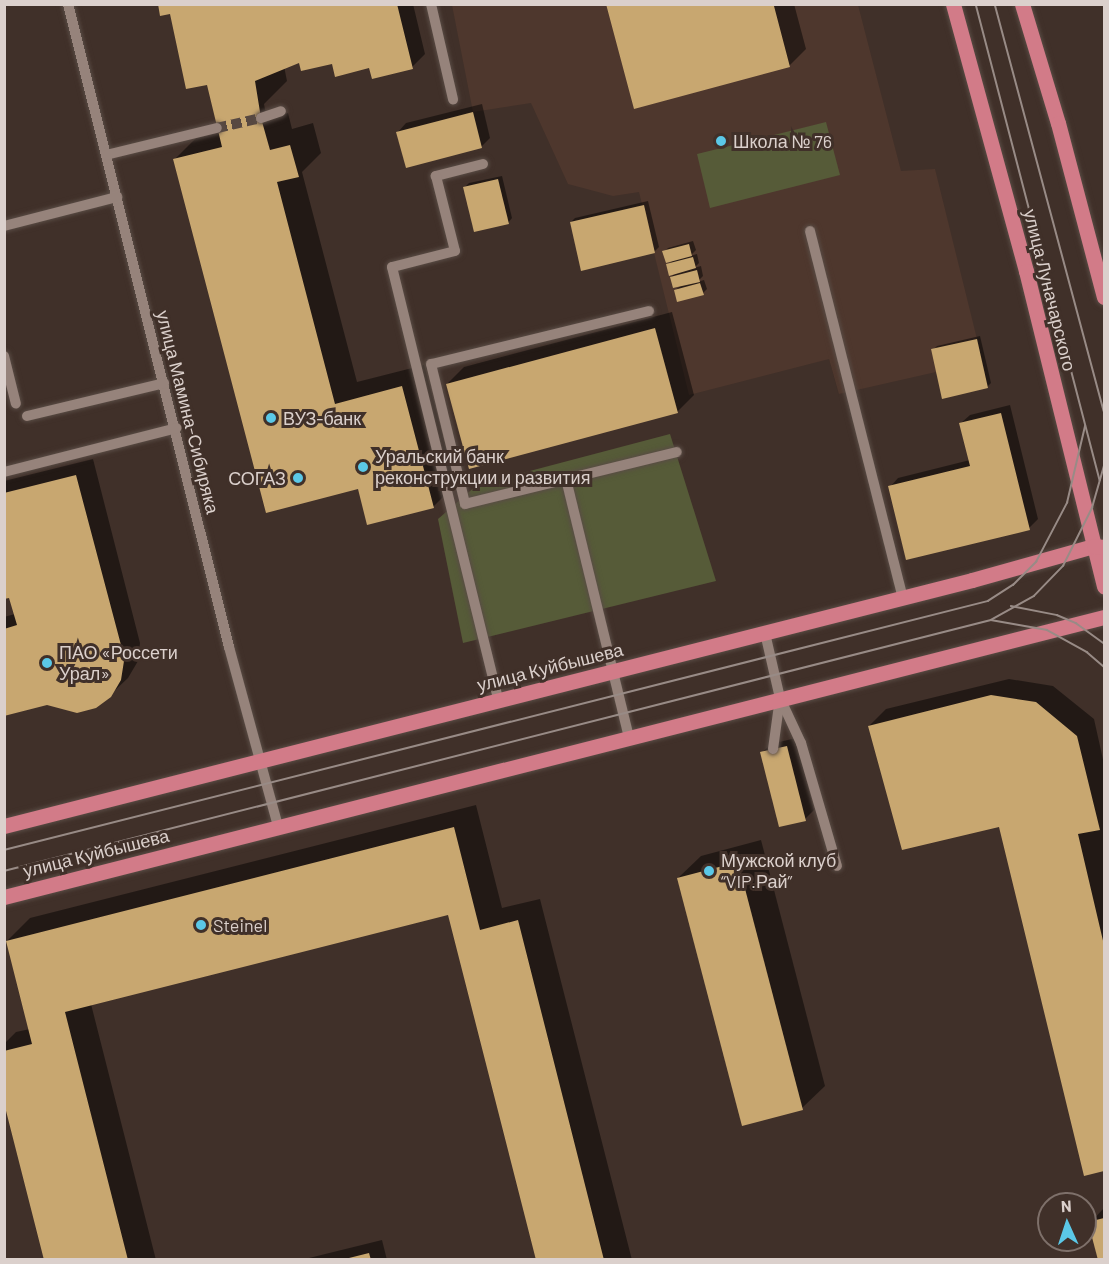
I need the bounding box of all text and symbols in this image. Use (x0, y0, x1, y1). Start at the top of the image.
place label: Школа № 76 (733, 130, 832, 152)
marker: Школа № 76 (714, 134, 728, 148)
street label: улица Луначарского (1019, 207, 1081, 373)
street label: улица Мамина-Сибиряка (152, 308, 224, 516)
place label: ВУЗ-банк (283, 407, 361, 429)
marker: ВУЗ-банк (264, 411, 278, 425)
place label: Уральский банк реконструкции и развития (375, 446, 590, 488)
marker: Уральский банк реконструкции и развития (356, 460, 370, 474)
place label: СОГАЗ (228, 467, 286, 489)
marker: СОГАЗ (291, 471, 305, 485)
street label: улица Куйбышева (475, 638, 625, 696)
place label: ПАО «Россети Урал» (59, 642, 178, 684)
marker: ПАО «Россети Урал» (40, 656, 54, 670)
street label: улица Куйбышева (21, 824, 171, 882)
place label: Мужской клуб “VIP.Рай” (721, 850, 836, 892)
marker: Мужской клуб “VIP.Рай” (702, 864, 716, 878)
place label: Steinel (213, 914, 267, 936)
marker: Steinel (194, 918, 208, 932)
north arrow (1037, 1192, 1097, 1252)
text: N (1060, 1196, 1072, 1215)

